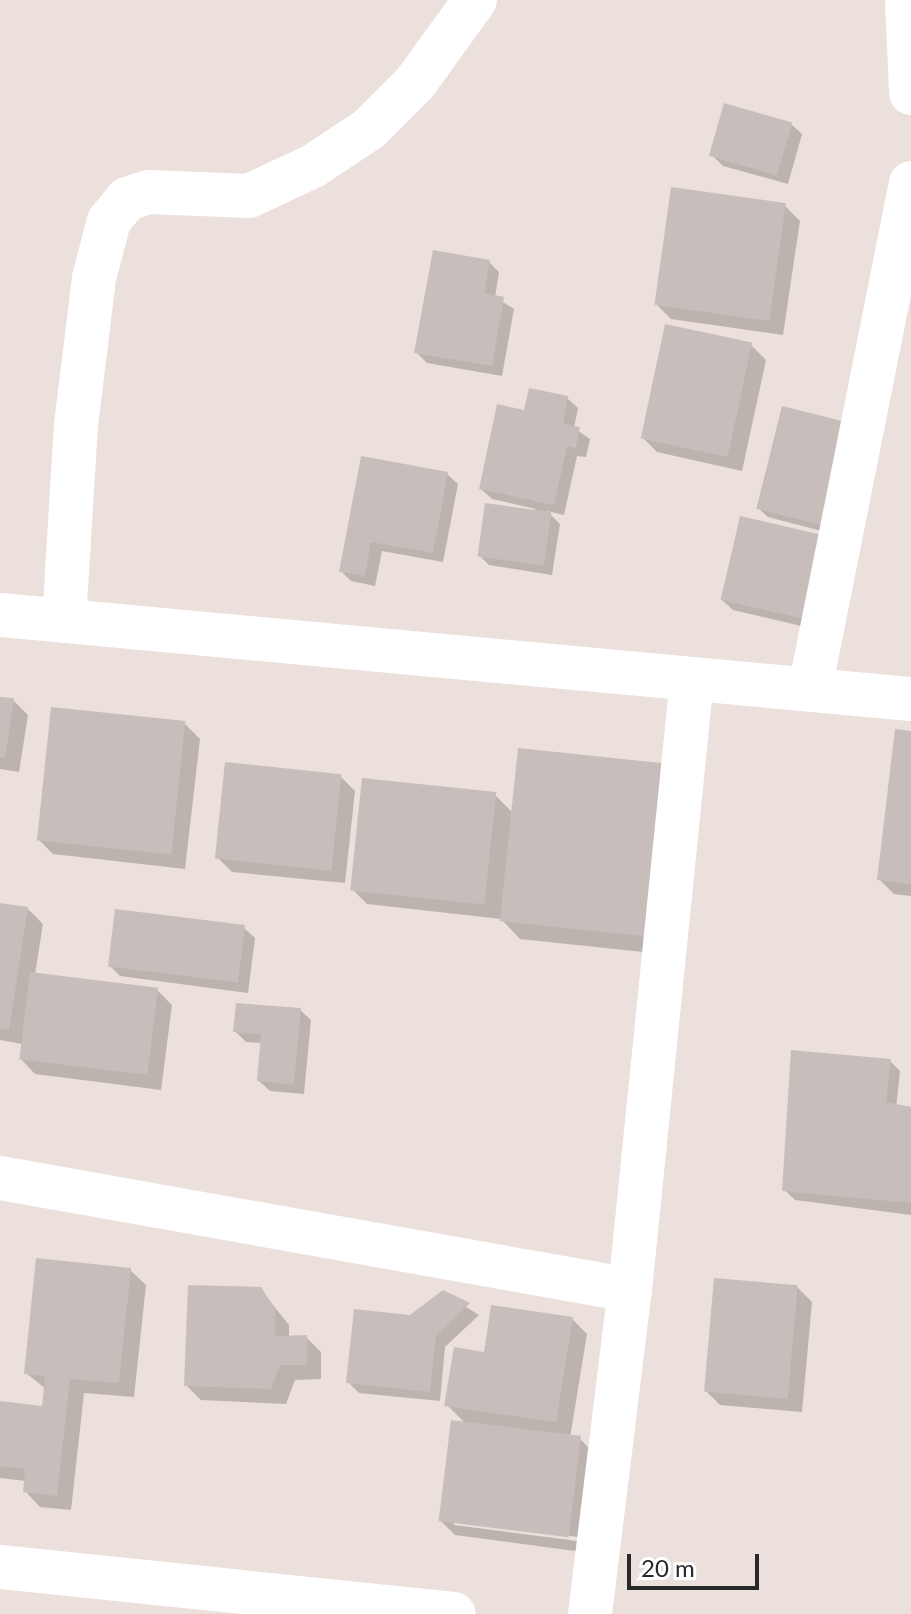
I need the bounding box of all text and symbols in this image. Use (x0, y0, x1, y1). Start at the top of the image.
scale bar (631, 1538, 763, 1588)
text: 20 m (641, 1553, 695, 1582)

